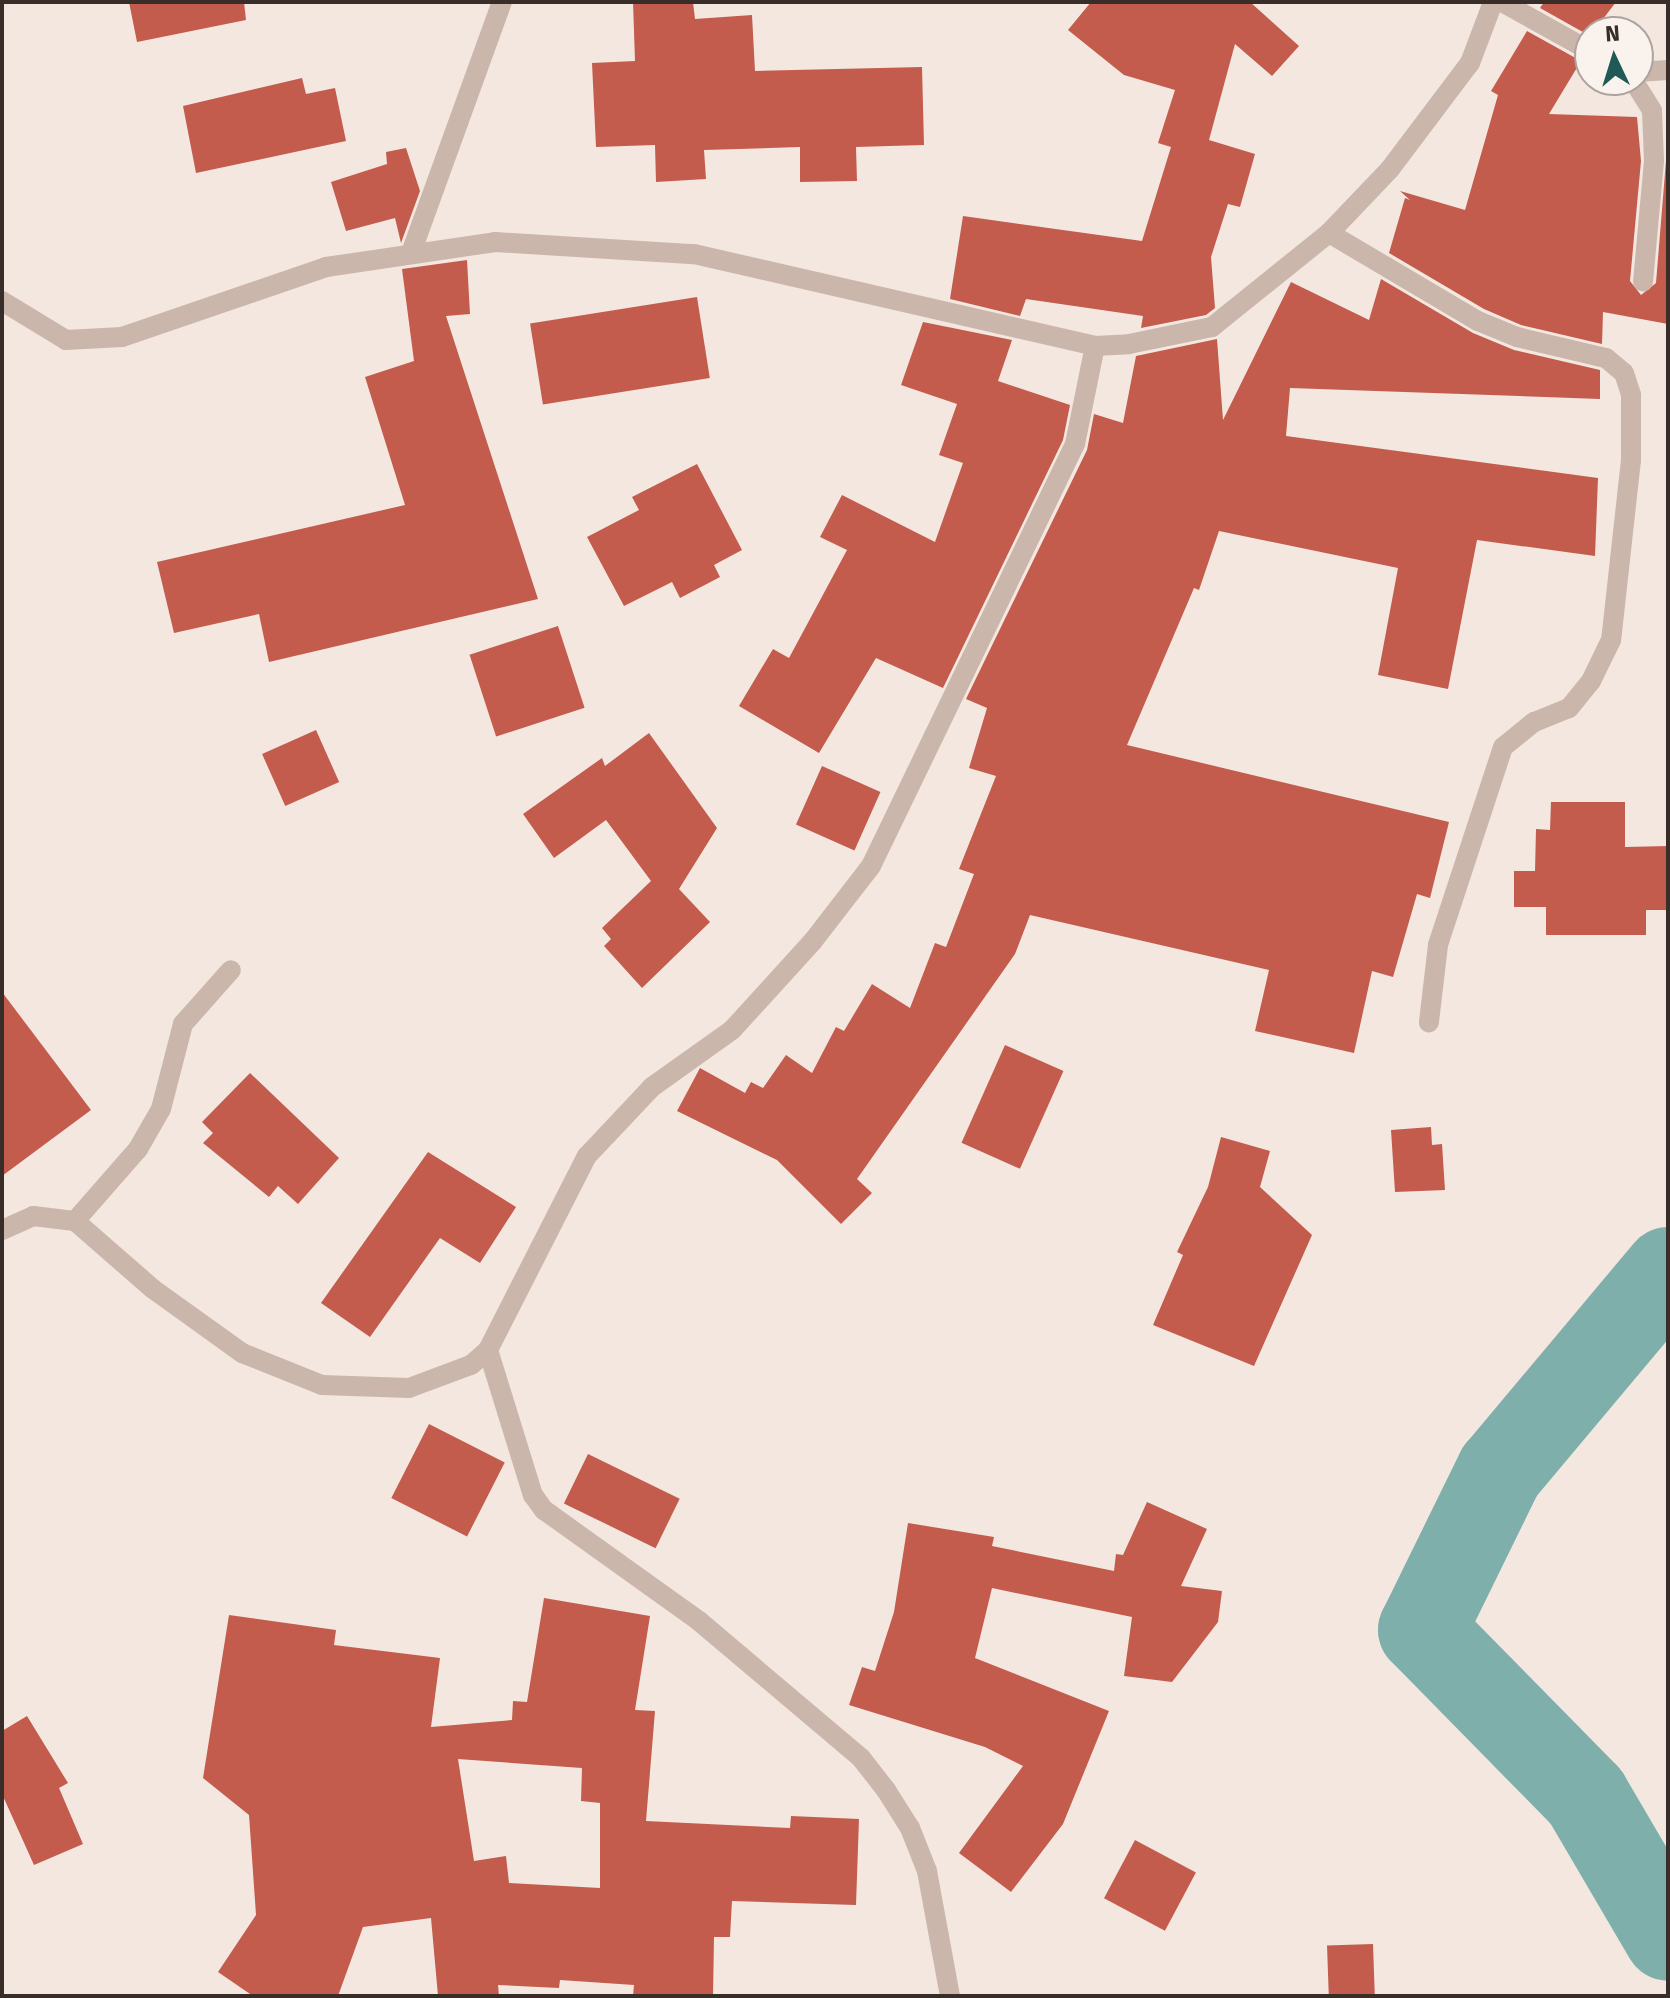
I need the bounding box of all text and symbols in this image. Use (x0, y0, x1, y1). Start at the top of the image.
north arrow (1574, 16, 1654, 96)
text: N (1604, 20, 1621, 48)

